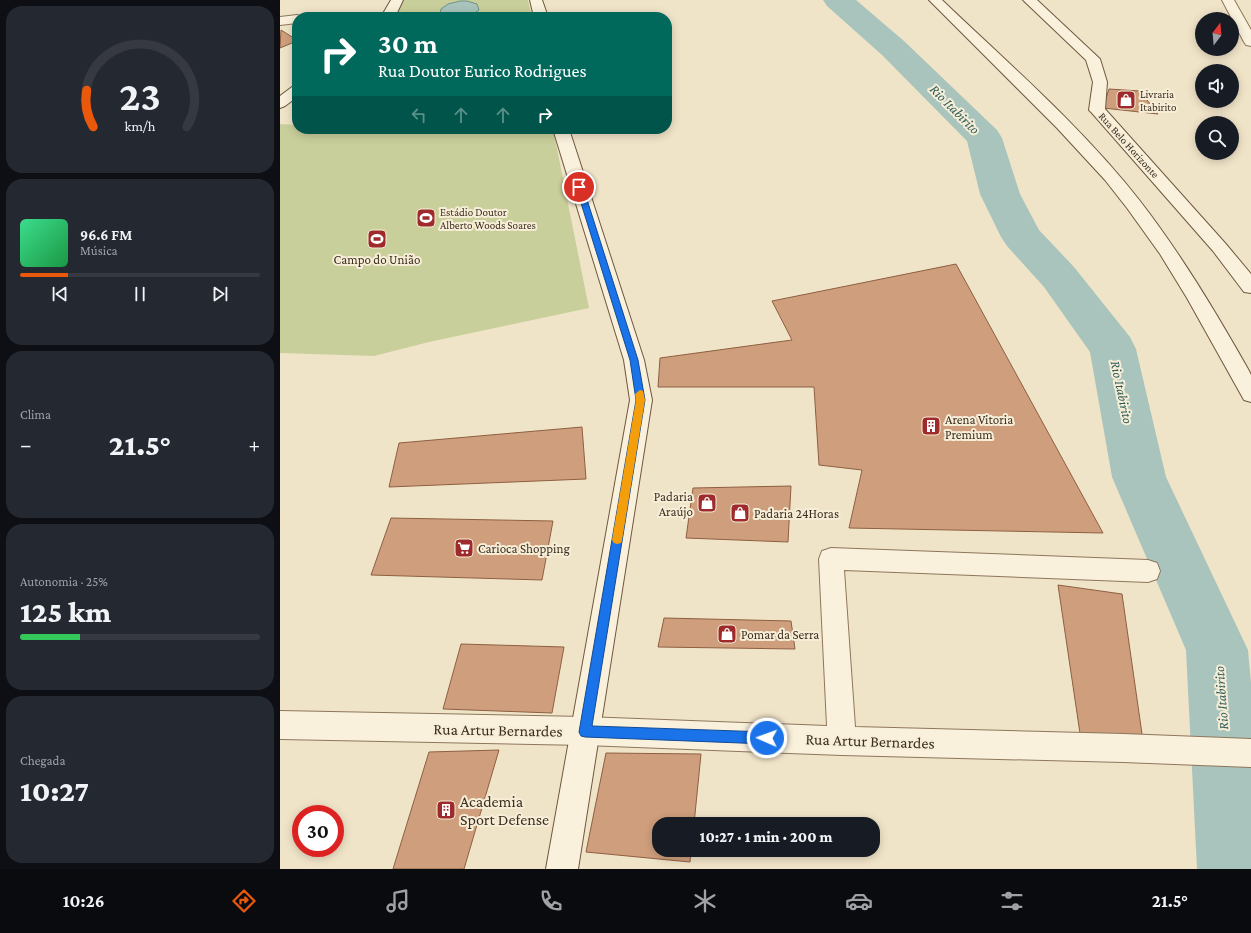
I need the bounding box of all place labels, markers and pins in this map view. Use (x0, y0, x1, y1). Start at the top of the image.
place label: Livraria Itabirito (1140, 88, 1177, 113)
shop icon: Livraria Itabirito (1115, 89, 1137, 111)
pin (562, 170, 596, 204)
place label: Estádio Doutor Alberto Woods Soares (440, 206, 536, 231)
sports icon: Estádio Doutor Alberto Woods Soares (415, 207, 437, 229)
sports icon: Campo do União (366, 228, 388, 250)
place label: Campo do União (334, 252, 420, 267)
place label: Arena Vitoria Premium (945, 412, 1013, 442)
building icon: Arena Vitoria Premium (920, 415, 942, 437)
place label: Padaria Araújo (654, 489, 693, 520)
shop icon: Padaria Araújo (696, 492, 718, 514)
shop icon: Padaria 24Horas (729, 502, 751, 524)
place label: Padaria 24Horas (754, 506, 839, 521)
supermarket icon: Carioca Shopping (453, 537, 475, 559)
place label: Carioca Shopping (478, 541, 570, 556)
shop icon: Pomar da Serra (716, 623, 738, 645)
place label: Pomar da Serra (741, 627, 819, 642)
place label: Academia Sport Defense (460, 793, 549, 829)
building icon: Academia Sport Defense (435, 799, 457, 821)

